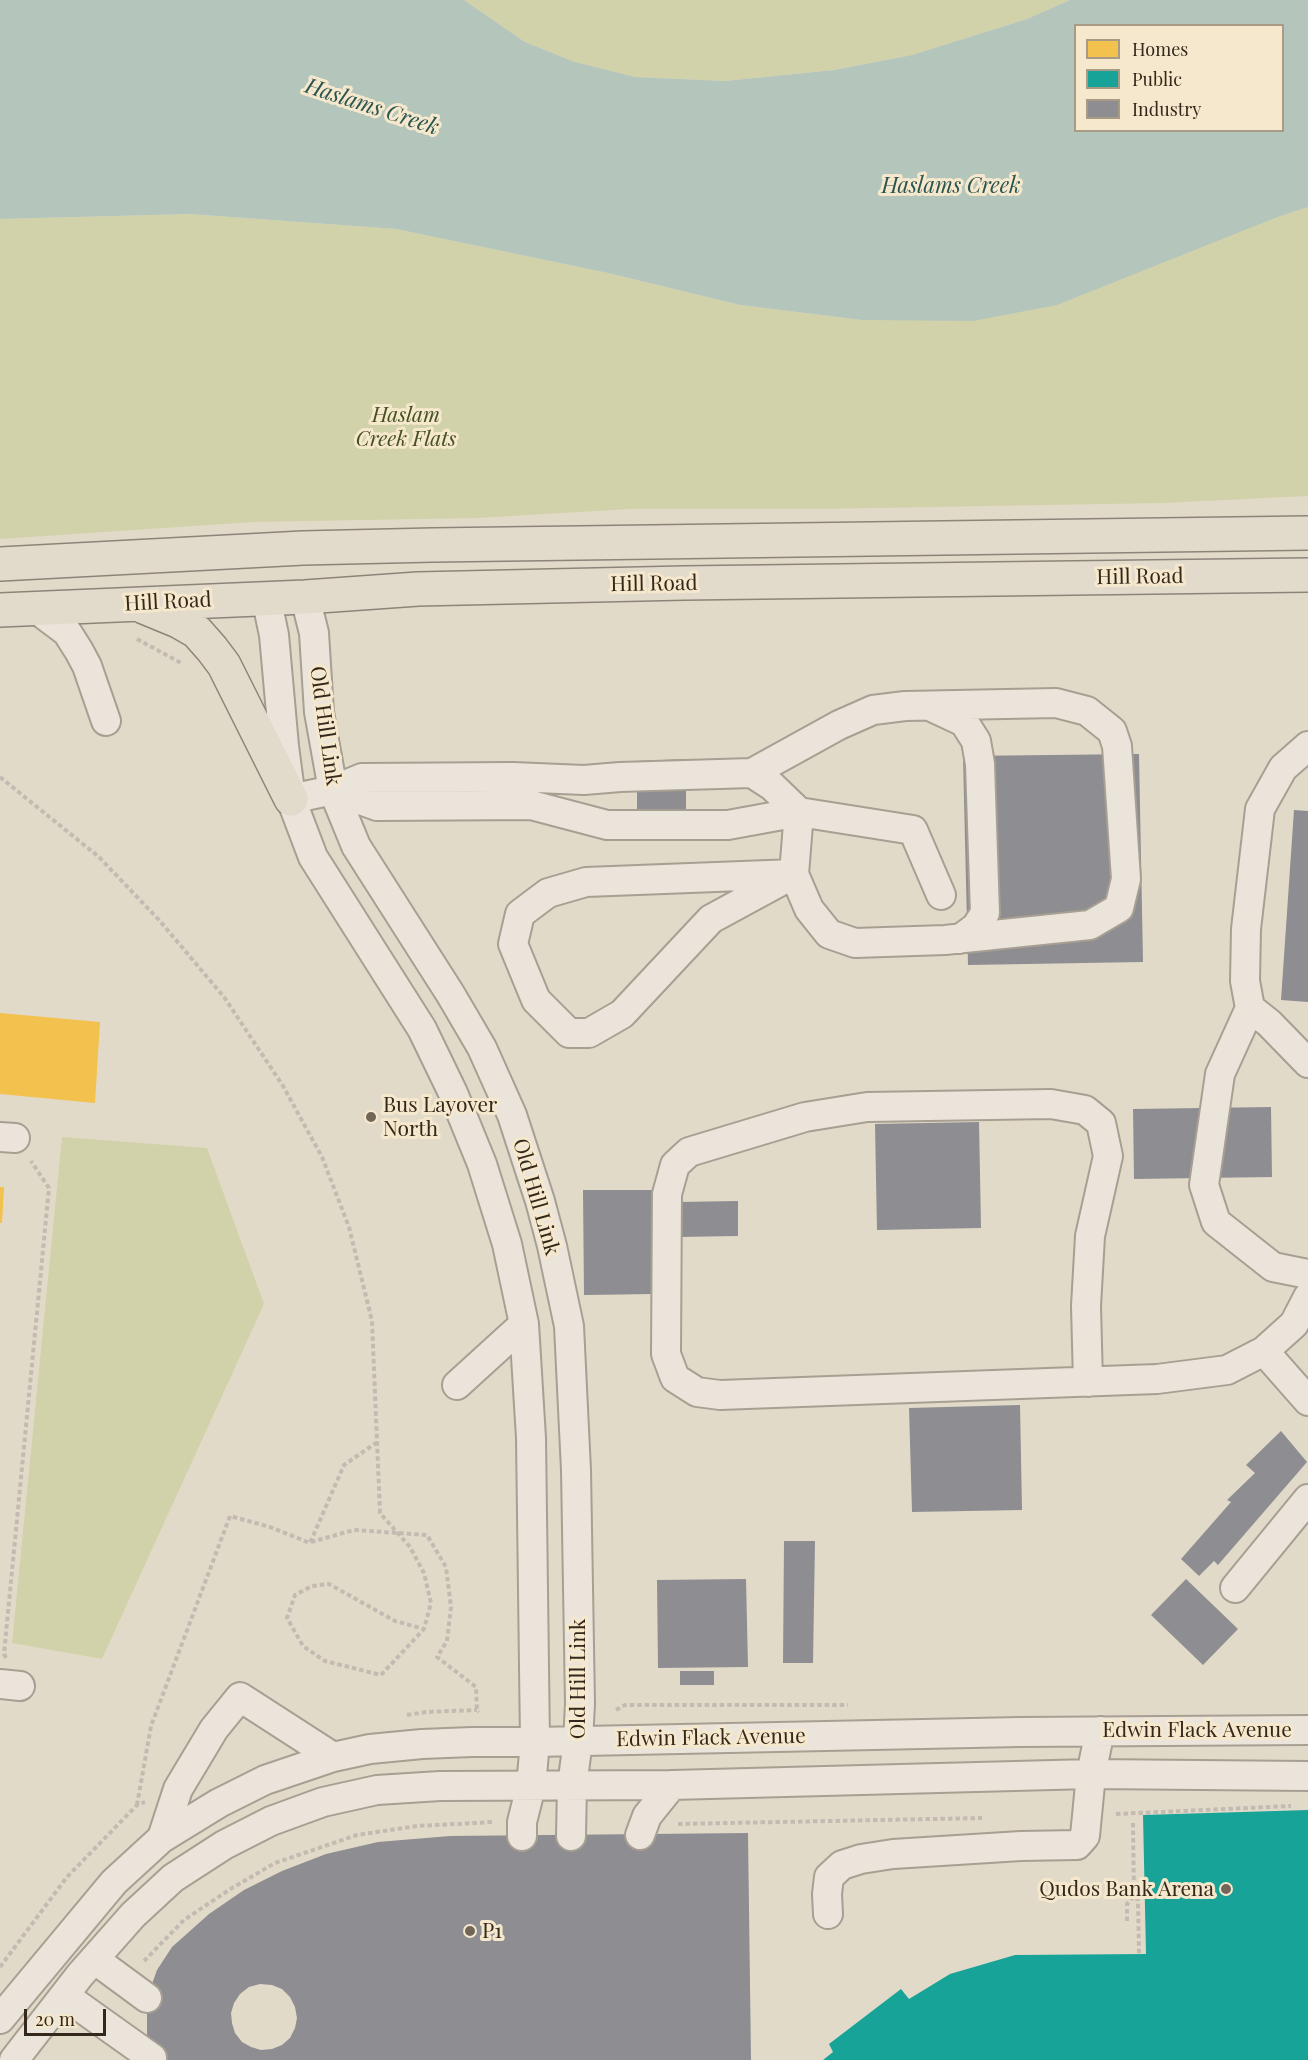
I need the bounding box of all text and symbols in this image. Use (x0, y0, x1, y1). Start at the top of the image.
legend (1074, 24, 1284, 132)
text: Homes (1132, 37, 1188, 61)
text: Public (1132, 67, 1182, 91)
water label: Haslams Creek (302, 73, 442, 141)
text: Industry (1132, 97, 1201, 121)
water label: Haslams Creek (881, 173, 1021, 199)
park label: Haslam Creek Flats (356, 402, 456, 452)
street label: Hill Road (1096, 564, 1184, 590)
street label: Hill Road (610, 571, 698, 597)
street label: Hill Road (124, 587, 212, 617)
street label: Old Hill Link (304, 665, 346, 787)
place label: Bus Layover North (383, 1092, 497, 1142)
marker: Bus Layover North (364, 1110, 378, 1124)
street label: Old Hill Link (507, 1136, 565, 1258)
street label: Old Hill Link (565, 1619, 591, 1739)
street label: Edwin Flack Avenue (1102, 1717, 1292, 1743)
street label: Edwin Flack Avenue (616, 1724, 806, 1752)
place label: Qudos Bank Arena (1039, 1876, 1214, 1902)
marker: Qudos Bank Arena (1219, 1882, 1233, 1896)
place label: P1 (482, 1918, 502, 1944)
marker: P1 (463, 1924, 477, 1938)
scale bar (27, 1997, 110, 2035)
text: 20 m (35, 2007, 75, 2031)

